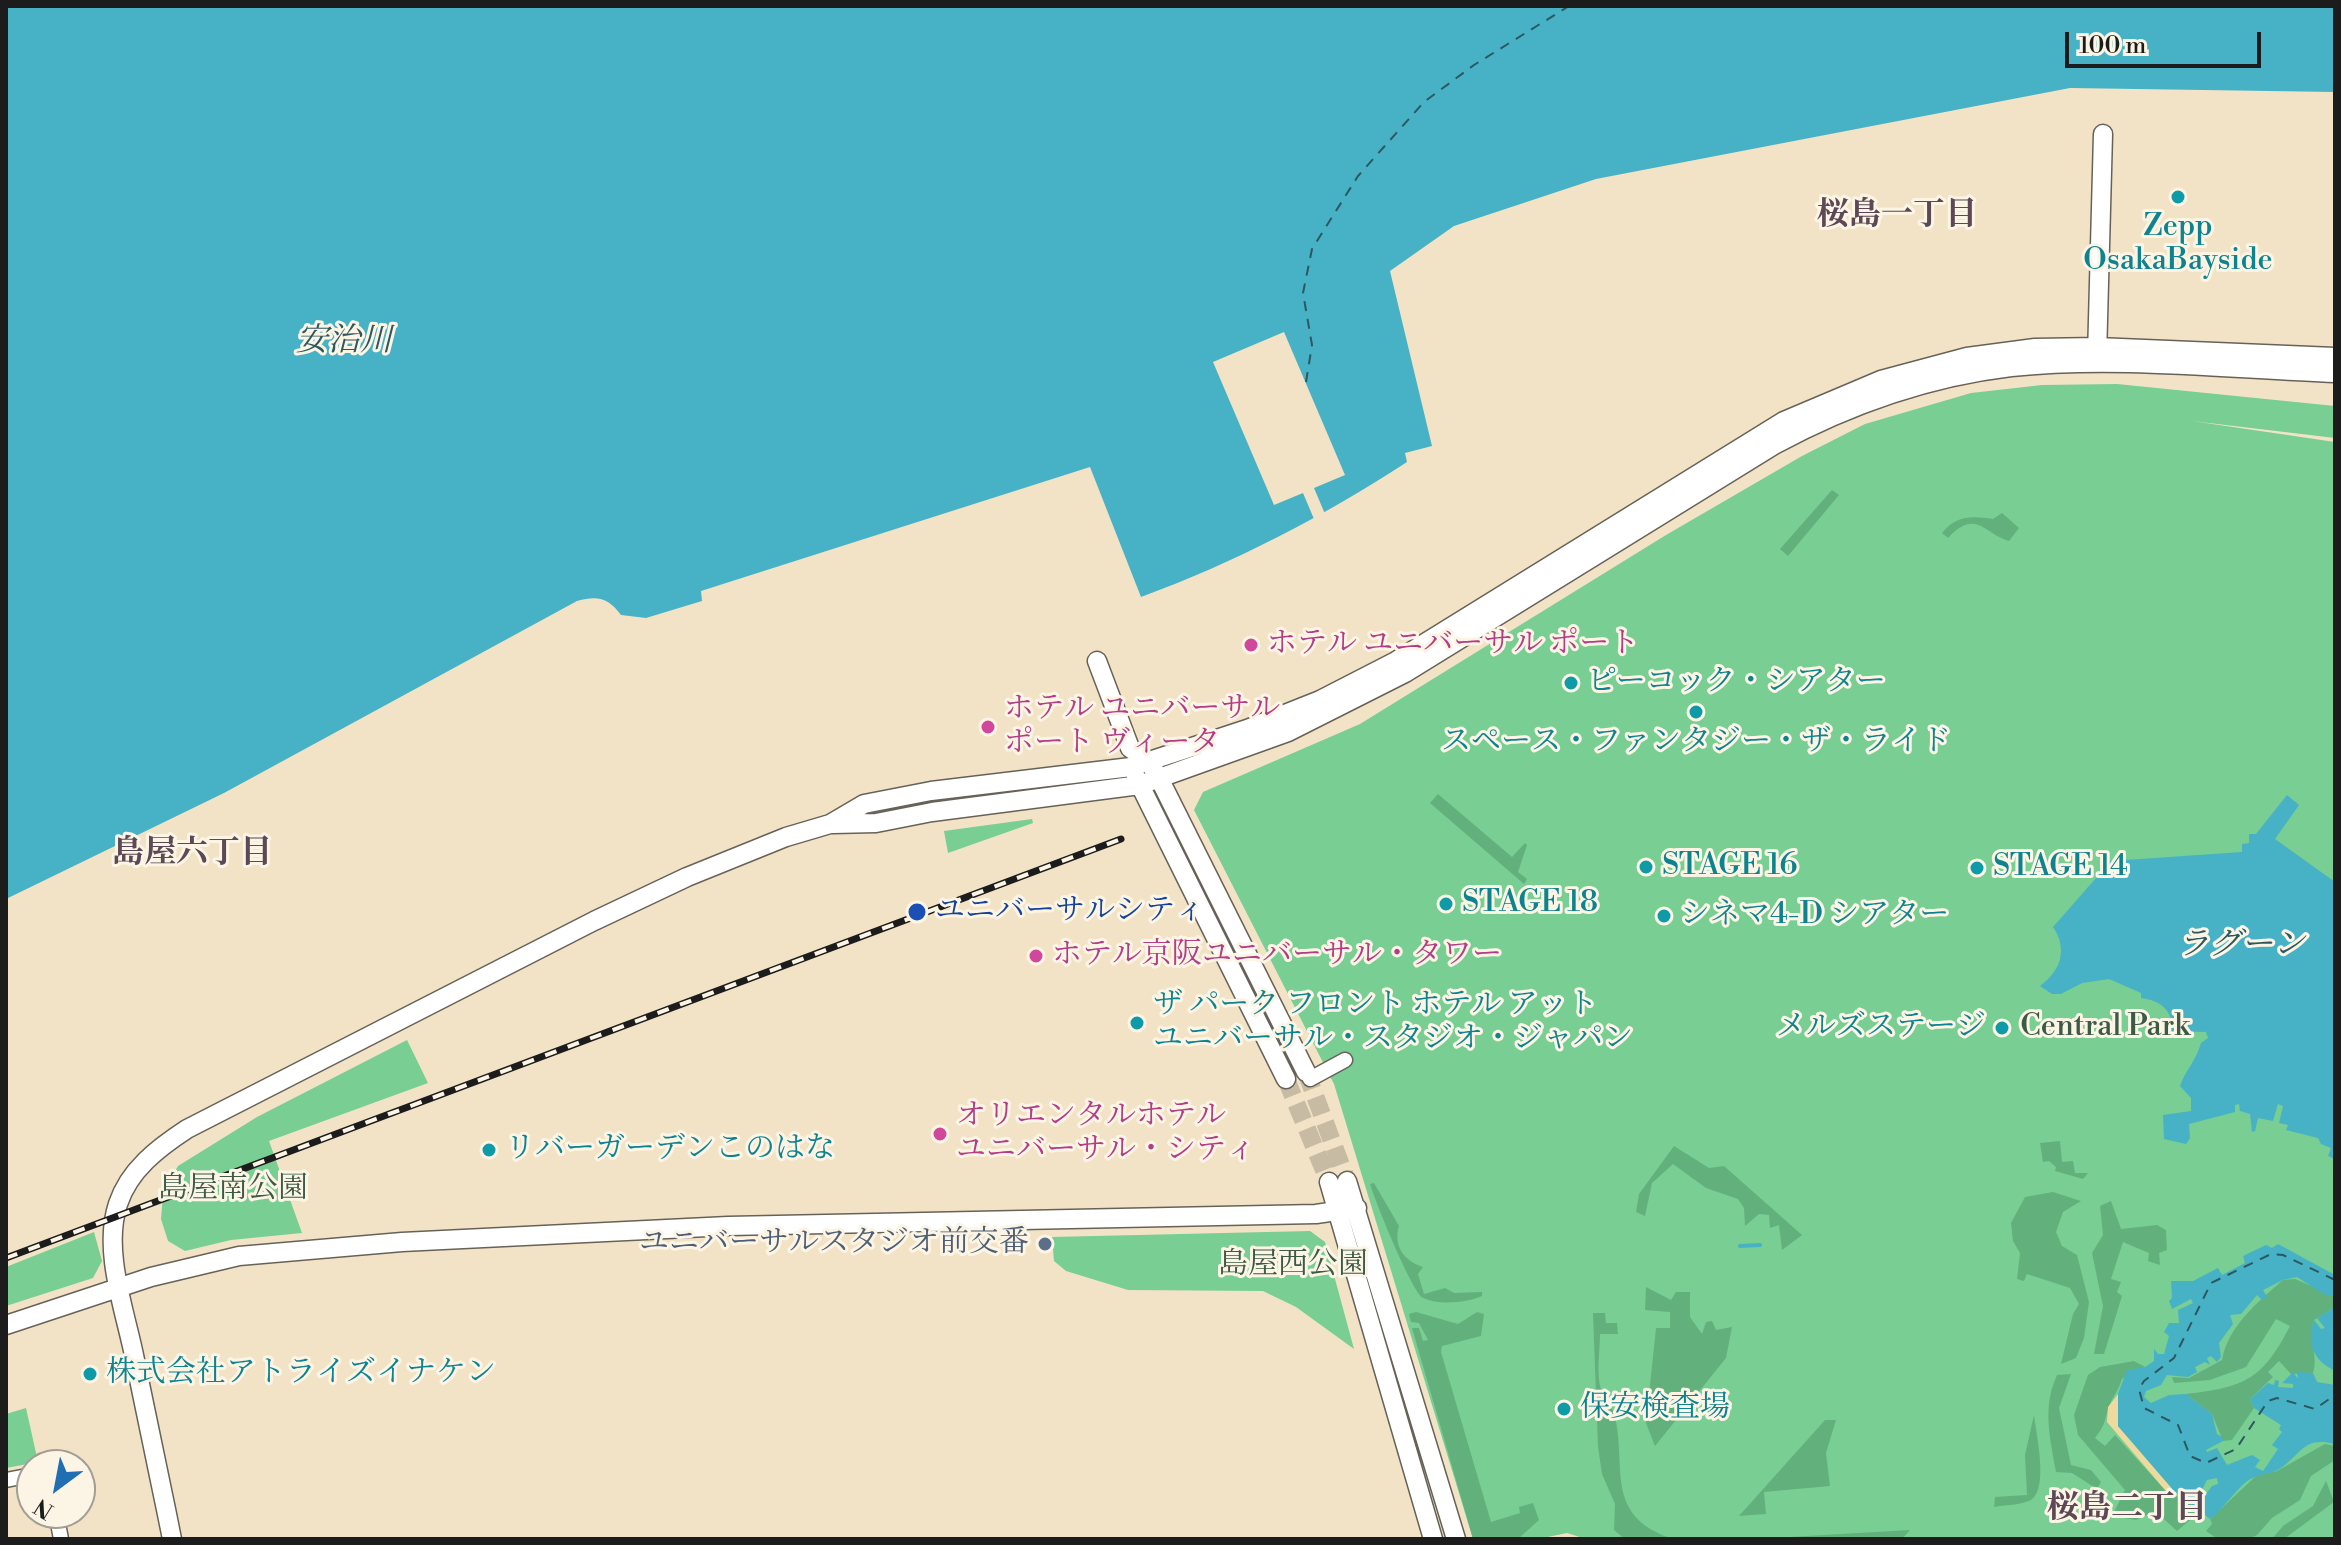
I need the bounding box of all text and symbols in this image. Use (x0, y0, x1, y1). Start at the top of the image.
scale bar (2069, 16, 2265, 66)
text: 100 m (2079, 31, 2146, 61)
marker: Zepp OsakaBayside (2169, 188, 2187, 206)
district label: 桜島一丁目 (1817, 197, 1977, 235)
place label: Zepp OsakaBayside (2083, 210, 2273, 280)
water label: 安治川 (296, 323, 392, 361)
place label: ホテル ユニバーサル ポート (1267, 627, 1639, 663)
marker: ホテル ユニバーサル ポート (1242, 636, 1260, 654)
place label: ピーコック・シアター (1587, 665, 1886, 701)
marker: ピーコック・シアター (1562, 674, 1580, 692)
place label: ホテル ユニバーサル ポート ヴィータ (1004, 692, 1280, 762)
marker: スペース・ファンタジー・ザ・ライド (1687, 703, 1705, 721)
marker: ホテル ユニバーサル ポート ヴィータ (979, 718, 997, 736)
place label: スペース・ファンタジー・ザ・ライド (1441, 725, 1951, 761)
district label: 島屋六丁目 (112, 835, 272, 873)
place label: STAGE 16 (1662, 849, 1797, 885)
place label: STAGE 14 (1993, 850, 2128, 886)
marker: STAGE 16 (1637, 858, 1655, 876)
marker: STAGE 14 (1968, 859, 1986, 877)
place label: STAGE 18 (1462, 886, 1598, 922)
place label: ユニバーサルシティ (935, 894, 1205, 930)
marker: STAGE 18 (1437, 895, 1455, 913)
place label: シネマ4-D シアター (1680, 898, 1949, 934)
marker: ユニバーサルシティ (906, 901, 928, 923)
marker: シネマ4-D シアター (1655, 907, 1673, 925)
water label: ラグーン (2177, 927, 2305, 965)
place label: ホテル京阪ユニバーサル・タワー (1052, 938, 1502, 974)
marker: ホテル京阪ユニバーサル・タワー (1027, 947, 1045, 965)
place label: ザ パーク フロント ホテル アット ユニバーサル・スタジオ・ジャパン (1153, 988, 1633, 1058)
place label: メルズステージ (1776, 1010, 1986, 1046)
park label: Central Park (2020, 1010, 2190, 1046)
marker: ザ パーク フロント ホテル アット ユニバーサル・スタジオ・ジャパン (1128, 1014, 1146, 1032)
marker: メルズステージ (1993, 1019, 2011, 1037)
place label: オリエンタルホテル ユニバーサル・シティ (956, 1099, 1256, 1170)
marker: オリエンタルホテル ユニバーサル・シティ (931, 1125, 949, 1143)
place label: リバーガーデンこのはな (505, 1132, 835, 1168)
marker: リバーガーデンこのはな (480, 1141, 498, 1159)
park label: 島屋南公園 (158, 1172, 308, 1208)
place label: ユニバーサルスタジオ前交番 (639, 1226, 1029, 1262)
marker: ユニバーサルスタジオ前交番 (1036, 1235, 1054, 1253)
park label: 島屋西公園 (1218, 1248, 1368, 1284)
place label: 株式会社アトライズイナケン (106, 1356, 496, 1392)
marker: 株式会社アトライズイナケン (81, 1365, 99, 1383)
place label: 保安検査場 (1580, 1391, 1730, 1427)
marker: 保安検査場 (1555, 1400, 1573, 1418)
north arrow (16, 1449, 96, 1529)
district label: 桜島二丁目 (2047, 1490, 2207, 1528)
text: N (30, 1492, 59, 1524)

